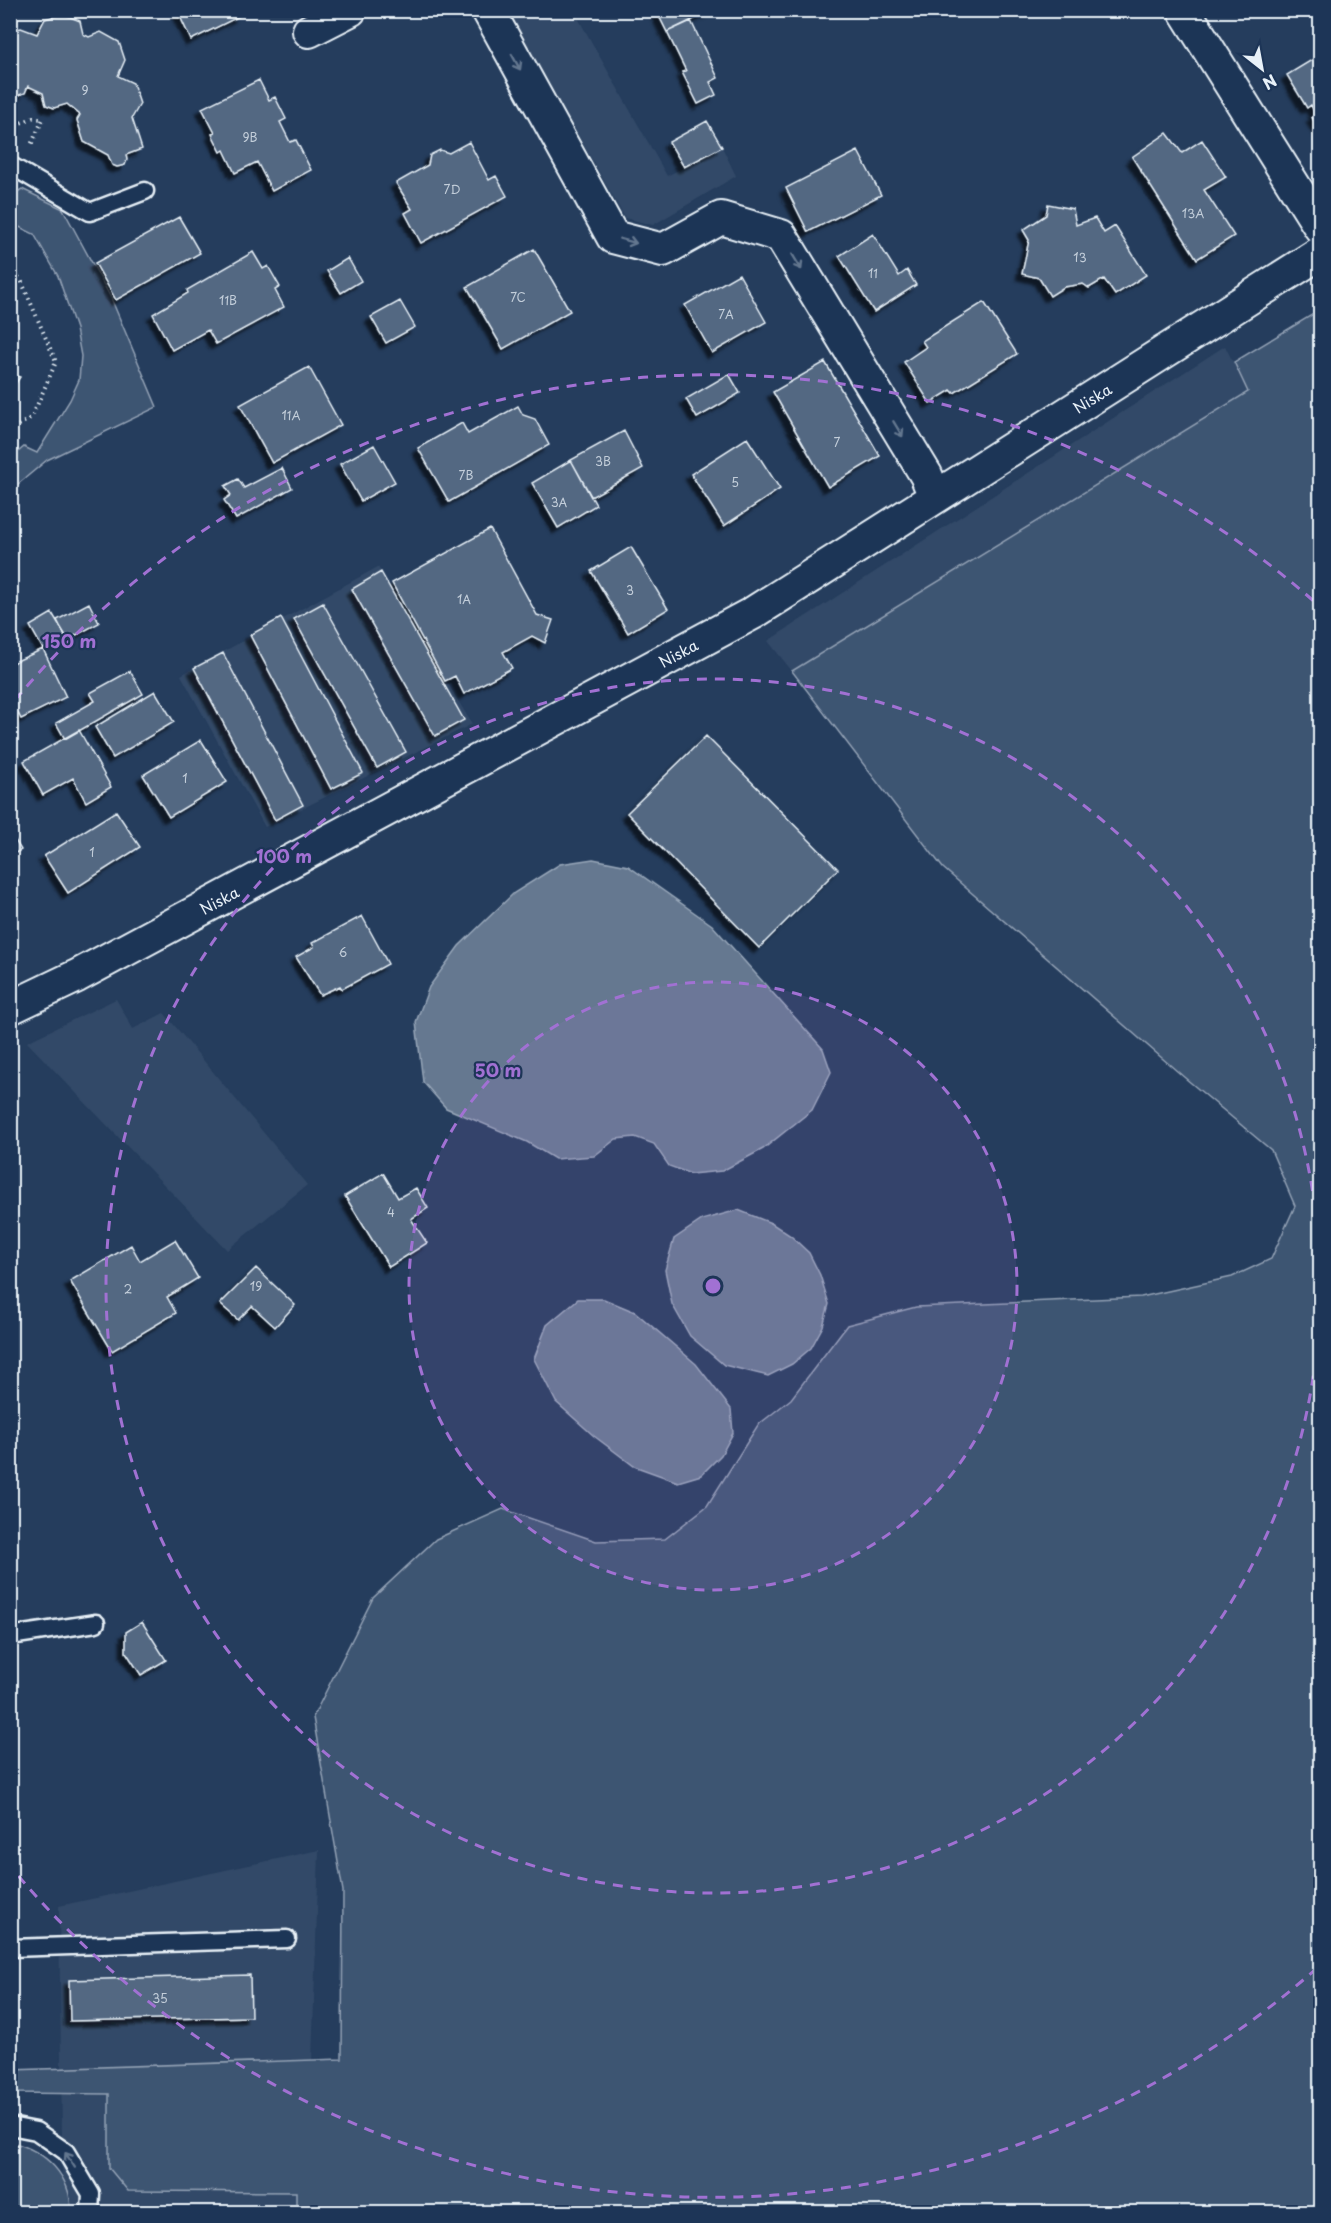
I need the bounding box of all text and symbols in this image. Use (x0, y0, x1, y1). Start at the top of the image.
north arrow (1232, 39, 1292, 99)
one-way arrow (510, 53, 522, 70)
text: N (1259, 69, 1282, 96)
house number: 9 (81, 81, 89, 99)
house number: 9B (243, 128, 258, 146)
house number: 7D (444, 180, 460, 198)
house number: 13A (1182, 204, 1204, 222)
one-way arrow (618, 236, 637, 247)
house number: 13 (1073, 248, 1087, 266)
one-way arrow (791, 253, 803, 270)
house number: 11 (868, 264, 878, 282)
house number: 7C (510, 288, 526, 306)
house number: 11B (219, 291, 237, 309)
house number: 7A (718, 305, 734, 323)
street label: Niska (1068, 377, 1116, 419)
house number: 11A (281, 406, 301, 424)
one-way arrow (892, 420, 904, 437)
house number: 7 (834, 433, 841, 451)
house number: 3B (595, 452, 611, 470)
house number: 7B (459, 466, 473, 484)
house number: 5 (731, 473, 739, 491)
house number: 3A (551, 493, 568, 511)
house number: 3 (626, 581, 634, 599)
house number: 1A (457, 590, 471, 608)
text: 150 m (42, 627, 96, 654)
street label: Niska (654, 633, 702, 673)
house number: 1 (182, 769, 188, 787)
text: 100 m (256, 842, 312, 869)
house number: 1 (89, 843, 95, 861)
street label: Niska (195, 880, 243, 920)
house number: 6 (339, 943, 347, 961)
text: 50 m (475, 1056, 521, 1083)
house number: 4 (387, 1203, 395, 1221)
centre of rings (703, 1276, 723, 1296)
house number: 19 (250, 1277, 262, 1295)
house number: 2 (124, 1280, 132, 1298)
house number: 35 (152, 1989, 168, 2007)
one-way arrow (64, 2152, 76, 2169)

